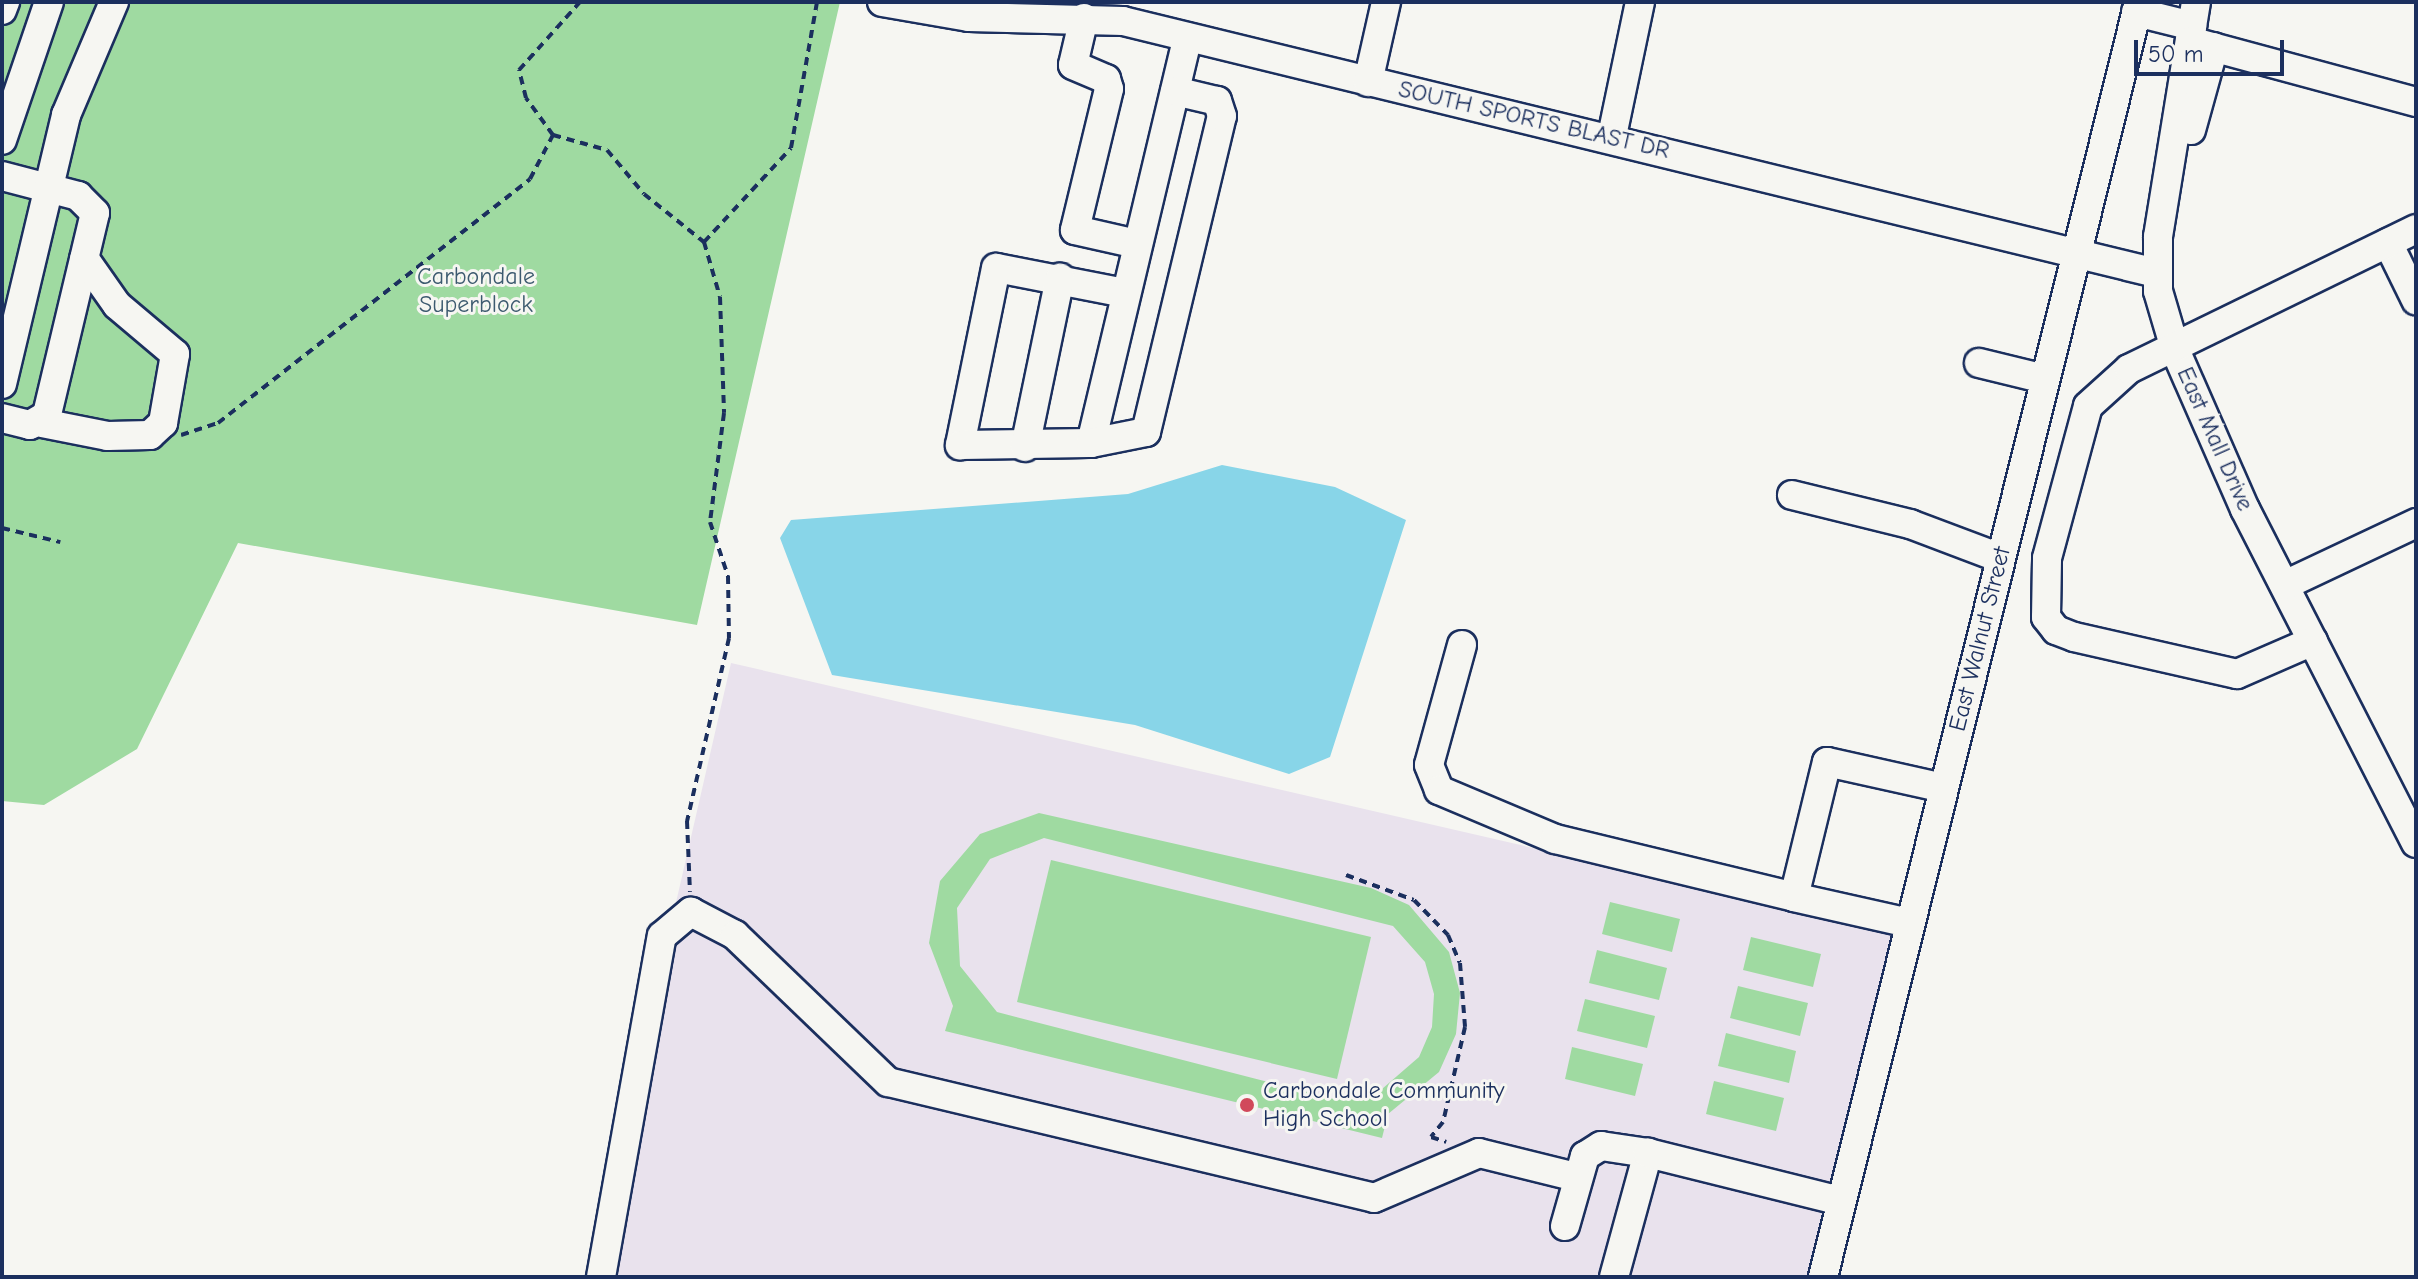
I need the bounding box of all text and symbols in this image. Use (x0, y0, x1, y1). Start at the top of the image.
scale bar (2138, 24, 2288, 74)
text: 50 m (2148, 40, 2204, 68)
street label: SOUTH SPORTS BLAST DR (1396, 75, 1672, 165)
park label: Carbondale Superblock (417, 263, 535, 319)
street label: East Mall Drive (2170, 363, 2260, 515)
street label: East Walnut Street (1943, 544, 2017, 734)
place label: Carbondale Community High School (1263, 1077, 1505, 1133)
marker: Carbondale Community High School (1238, 1096, 1256, 1114)

